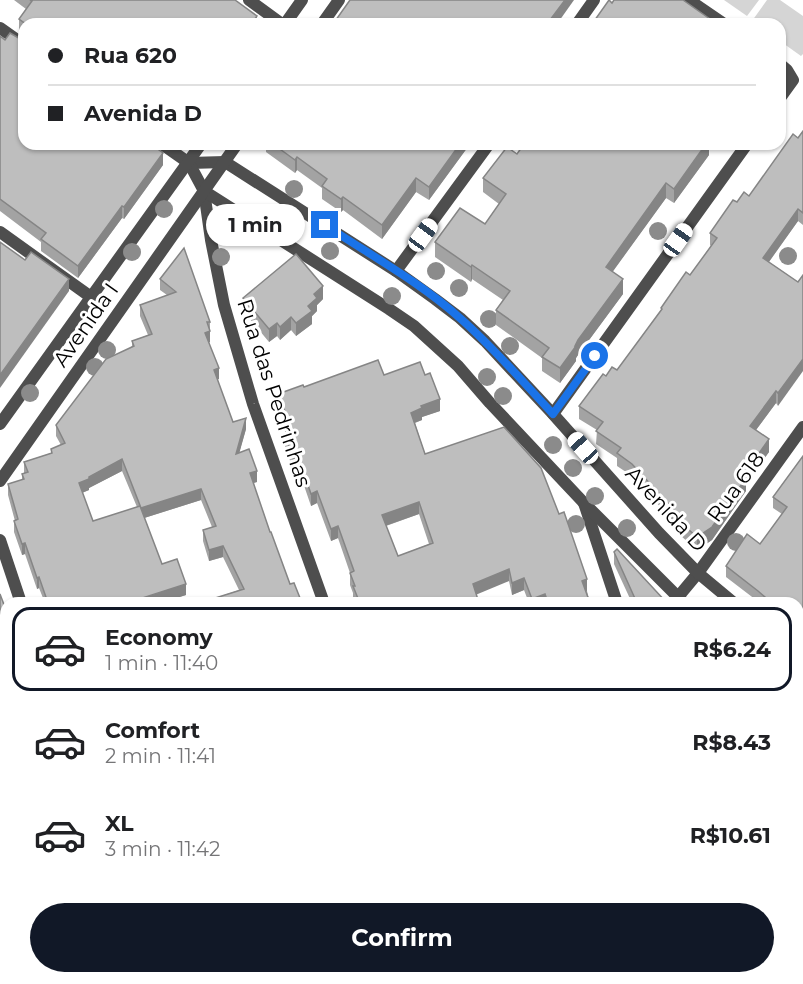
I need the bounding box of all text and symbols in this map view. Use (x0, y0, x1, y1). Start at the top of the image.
text: Rua 620 (84, 42, 177, 69)
text: Avenida D (84, 100, 202, 127)
callout: 1 min (205, 204, 304, 246)
route end (311, 211, 338, 238)
text: 1 min (228, 213, 283, 237)
car (405, 215, 441, 255)
car (660, 220, 696, 260)
street label: Avenida I (48, 278, 124, 371)
street label: Rua das Pedrinhas (232, 296, 317, 490)
route start (581, 342, 608, 369)
car (564, 429, 602, 467)
street label: Rua 618 (702, 447, 770, 527)
street label: Avenida D (621, 461, 712, 557)
icon: car (33, 622, 87, 676)
text: Economy (105, 624, 213, 651)
text: R$6.24 (693, 636, 771, 663)
text: 1 min · 11:40 (105, 651, 218, 675)
icon: car (33, 715, 87, 769)
text: Comfort (105, 717, 200, 744)
text: R$8.43 (692, 729, 771, 756)
text: 2 min · 11:41 (105, 744, 216, 768)
icon: car (33, 808, 87, 862)
text: XL (105, 810, 134, 837)
text: R$10.61 (690, 822, 771, 849)
text: 3 min · 11:42 (105, 837, 220, 861)
button: Confirm (30, 903, 774, 972)

